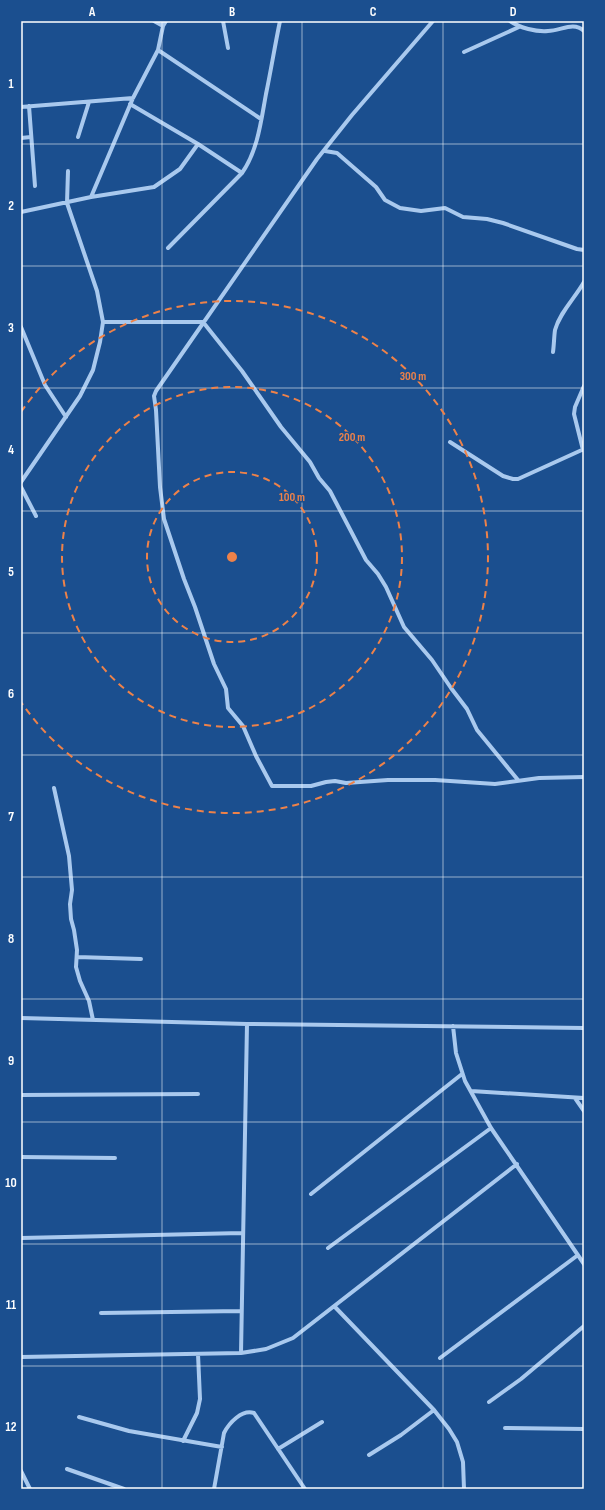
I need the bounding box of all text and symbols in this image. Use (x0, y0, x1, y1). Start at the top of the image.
text: A (88, 4, 96, 20)
text: B (229, 4, 235, 20)
text: C (370, 4, 377, 20)
text: D (510, 4, 517, 20)
text: 1 (8, 76, 14, 92)
text: 2 (8, 198, 14, 214)
text: 3 (8, 320, 14, 336)
text: 300 m (400, 369, 426, 384)
text: 200 m (339, 430, 365, 445)
text: 4 (8, 442, 14, 458)
text: 100 m (279, 490, 305, 505)
centre of rings (225, 550, 239, 564)
text: 5 (8, 564, 14, 580)
text: 6 (8, 686, 14, 702)
text: 7 (8, 809, 14, 825)
text: 8 (8, 931, 14, 947)
text: 9 (8, 1053, 14, 1069)
text: 10 (5, 1175, 17, 1191)
text: 11 (6, 1297, 16, 1313)
text: 12 (6, 1419, 17, 1435)

